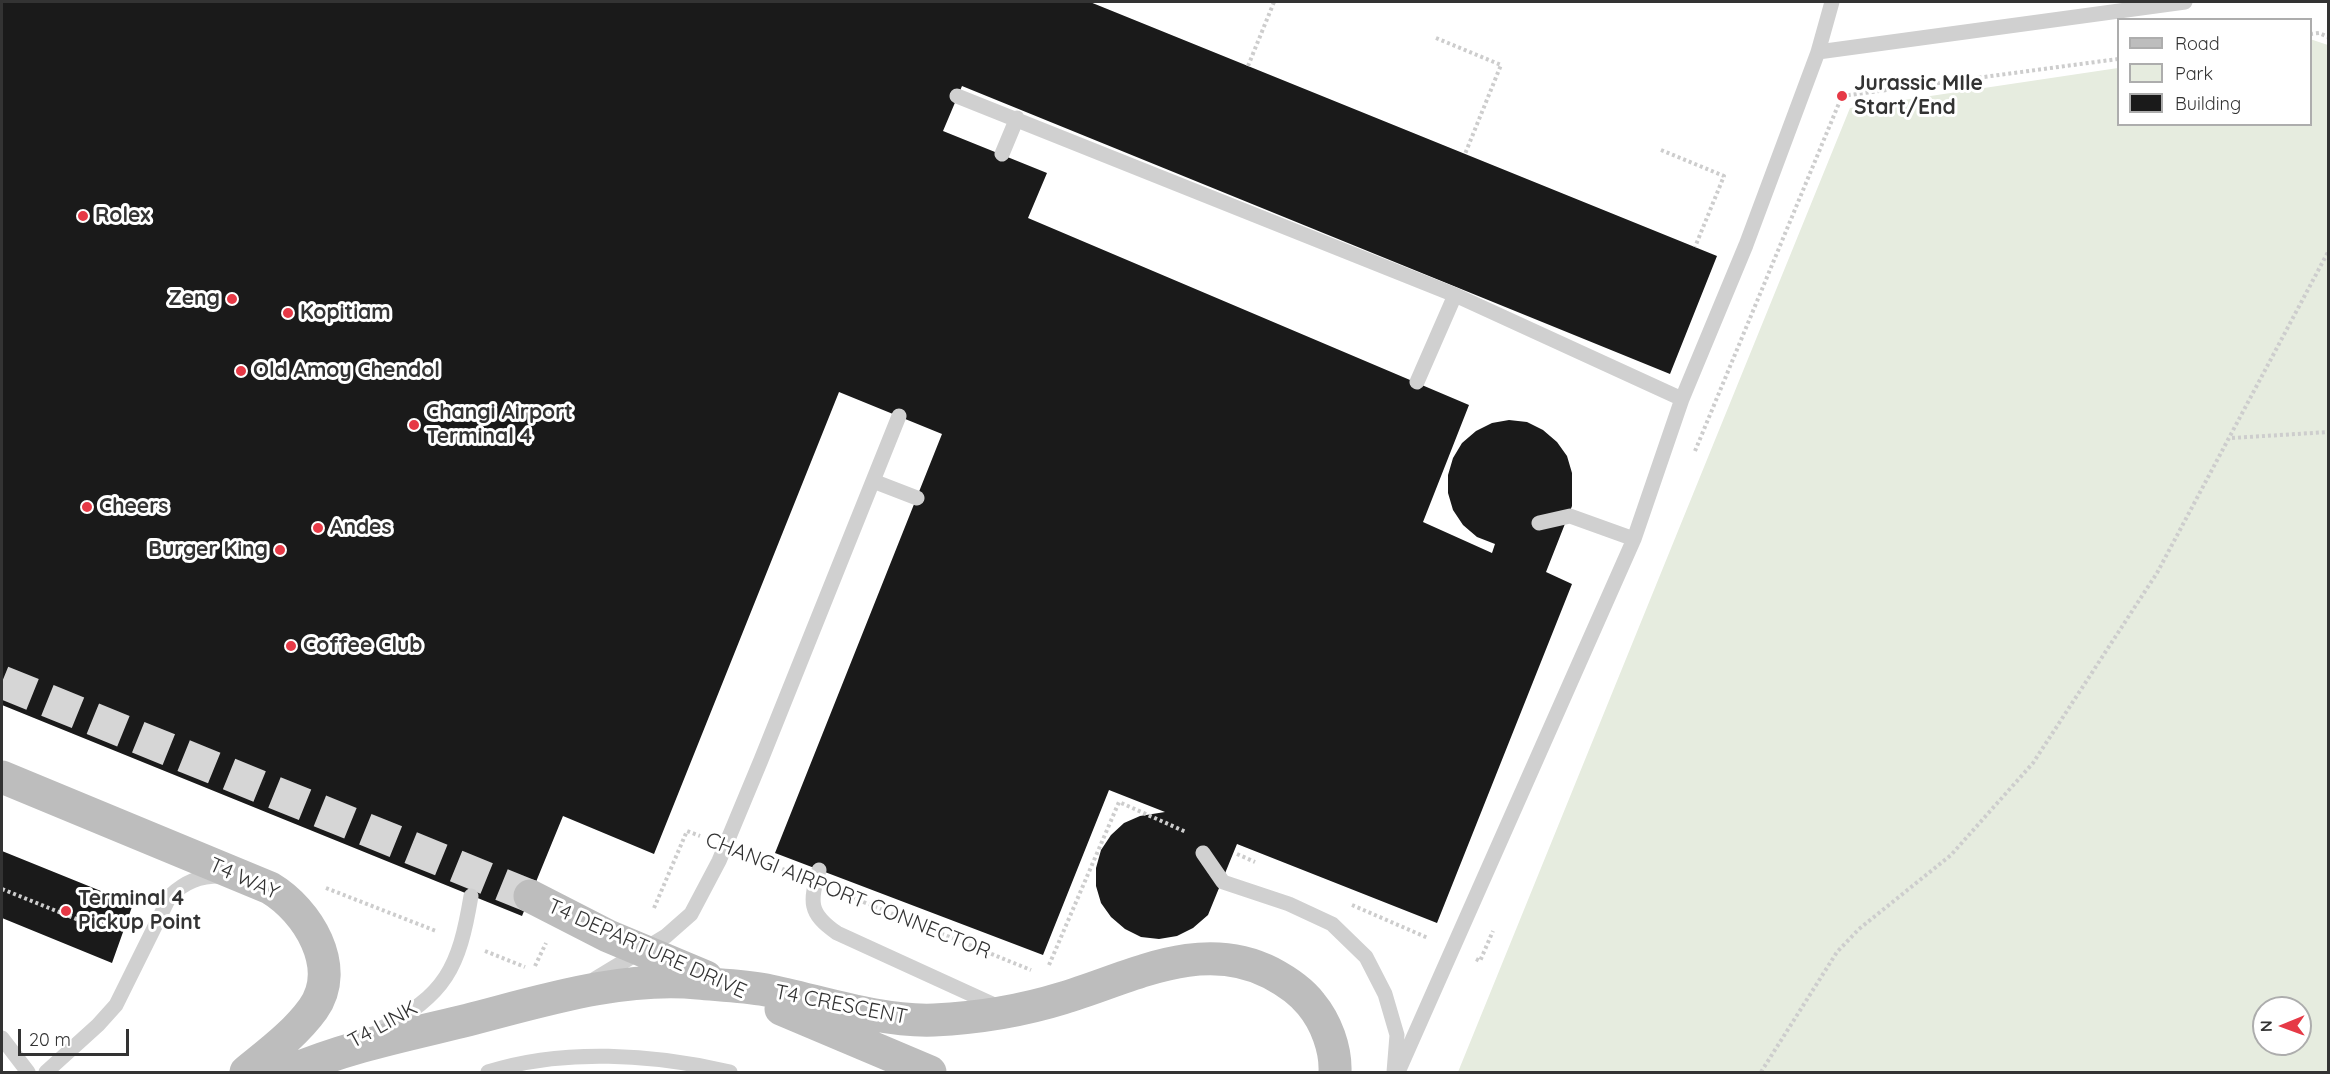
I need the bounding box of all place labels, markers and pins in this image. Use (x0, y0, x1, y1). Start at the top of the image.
place label: Jurassic MIle Start/End (1854, 71, 1983, 121)
marker: Jurassic MIle Start/End (1835, 89, 1849, 103)
place label: Rolex (95, 203, 151, 229)
marker: Rolex (76, 209, 90, 223)
place label: Zeng (168, 286, 220, 312)
marker: Zeng (225, 292, 239, 306)
place label: Kopitiam (300, 300, 391, 326)
marker: Kopitiam (281, 306, 295, 320)
place label: Old Amoy Chendol (253, 358, 440, 384)
marker: Old Amoy Chendol (234, 364, 248, 378)
place label: Changi Airport Terminal 4 (426, 400, 573, 450)
marker: Changi Airport Terminal 4 (407, 418, 421, 432)
place label: Cheers (99, 494, 168, 520)
marker: Cheers (80, 500, 94, 514)
place label: Andes (330, 515, 392, 541)
marker: Andes (311, 521, 325, 535)
place label: Burger King (148, 537, 268, 563)
marker: Burger King (273, 543, 287, 557)
place label: Coffee Club (303, 633, 423, 659)
marker: Coffee Club (284, 639, 298, 653)
place label: Terminal 4 Pickup Point (78, 886, 201, 936)
marker: Terminal 4 Pickup Point (59, 904, 73, 918)

